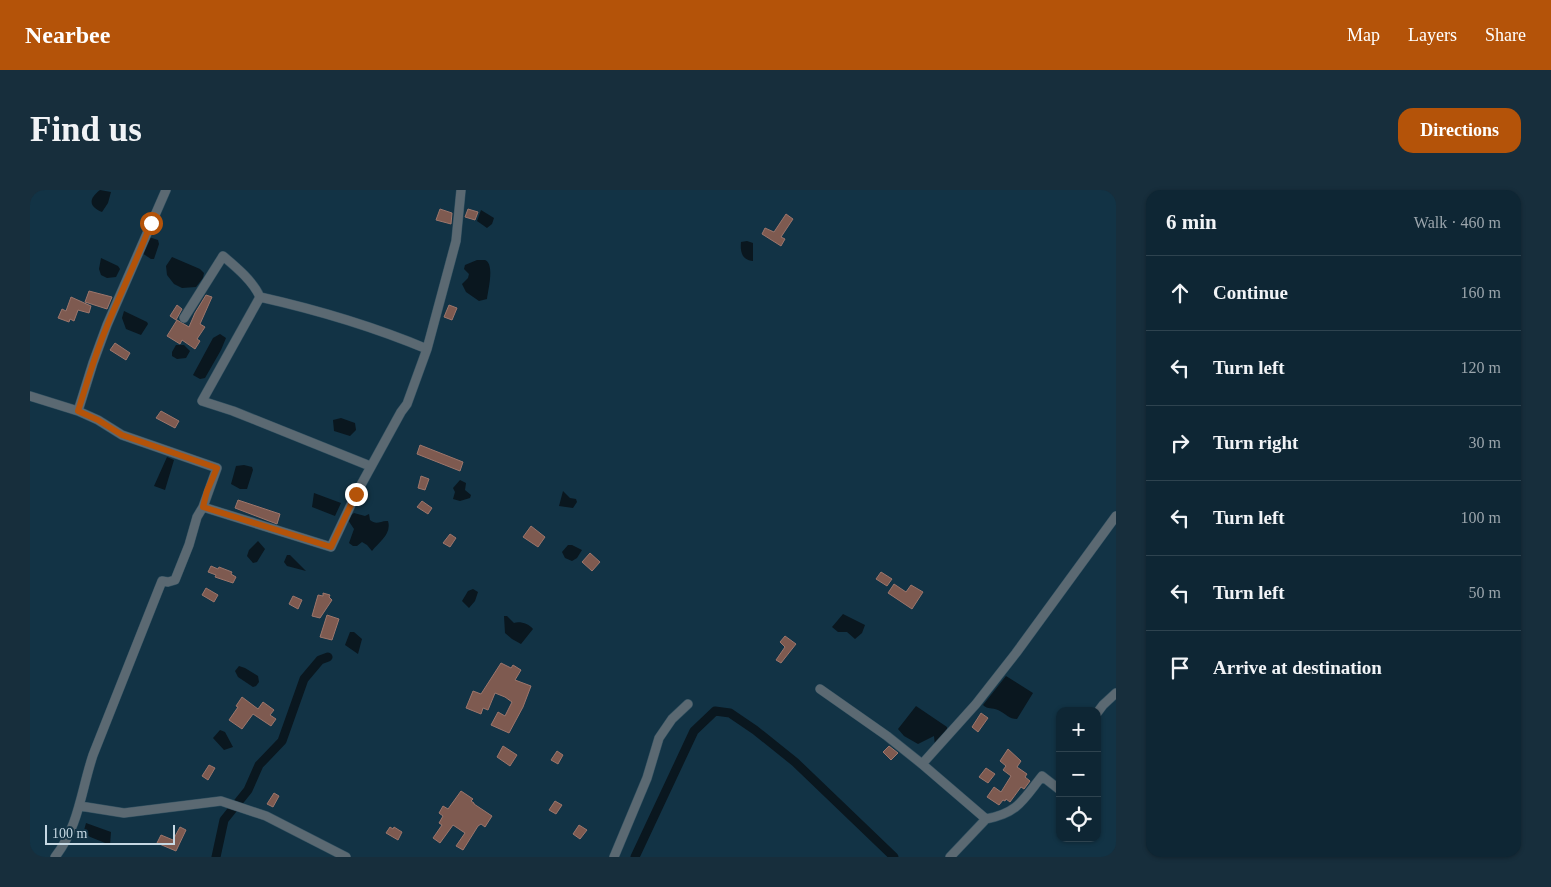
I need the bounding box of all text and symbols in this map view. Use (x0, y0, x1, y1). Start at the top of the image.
text: Nearbee (25, 22, 110, 48)
text: Map (1347, 25, 1380, 45)
text: Layers (1408, 25, 1457, 45)
text: Share (1485, 25, 1526, 45)
button: Directions (1398, 108, 1521, 153)
text: Find us (30, 110, 142, 149)
text: 6 min (1166, 210, 1217, 234)
route start (140, 212, 163, 235)
text: Walk · 460 m (1414, 214, 1501, 231)
icon: ahead (1166, 279, 1194, 307)
text: Continue (1213, 282, 1288, 303)
text: 160 m (1461, 284, 1501, 301)
icon: left (1166, 354, 1194, 382)
text: Turn left (1213, 357, 1285, 378)
text: 120 m (1461, 359, 1501, 376)
icon: right (1166, 429, 1194, 457)
text: Turn right (1213, 432, 1298, 453)
text: 30 m (1469, 434, 1501, 451)
route end (345, 483, 368, 506)
icon: left (1166, 504, 1194, 532)
text: Turn left (1213, 507, 1285, 528)
text: 100 m (1461, 509, 1501, 526)
icon: left (1166, 579, 1194, 607)
text: Turn left (1213, 582, 1285, 603)
text: 50 m (1469, 584, 1501, 601)
icon: arrive (1166, 654, 1194, 682)
text: Arrive at destination (1213, 657, 1382, 678)
map controls (1056, 707, 1101, 842)
button: + (1056, 707, 1101, 752)
button: − (1056, 752, 1101, 797)
button: locate (1056, 797, 1101, 842)
scale bar (45, 822, 175, 845)
text: 100 m (52, 826, 87, 841)

